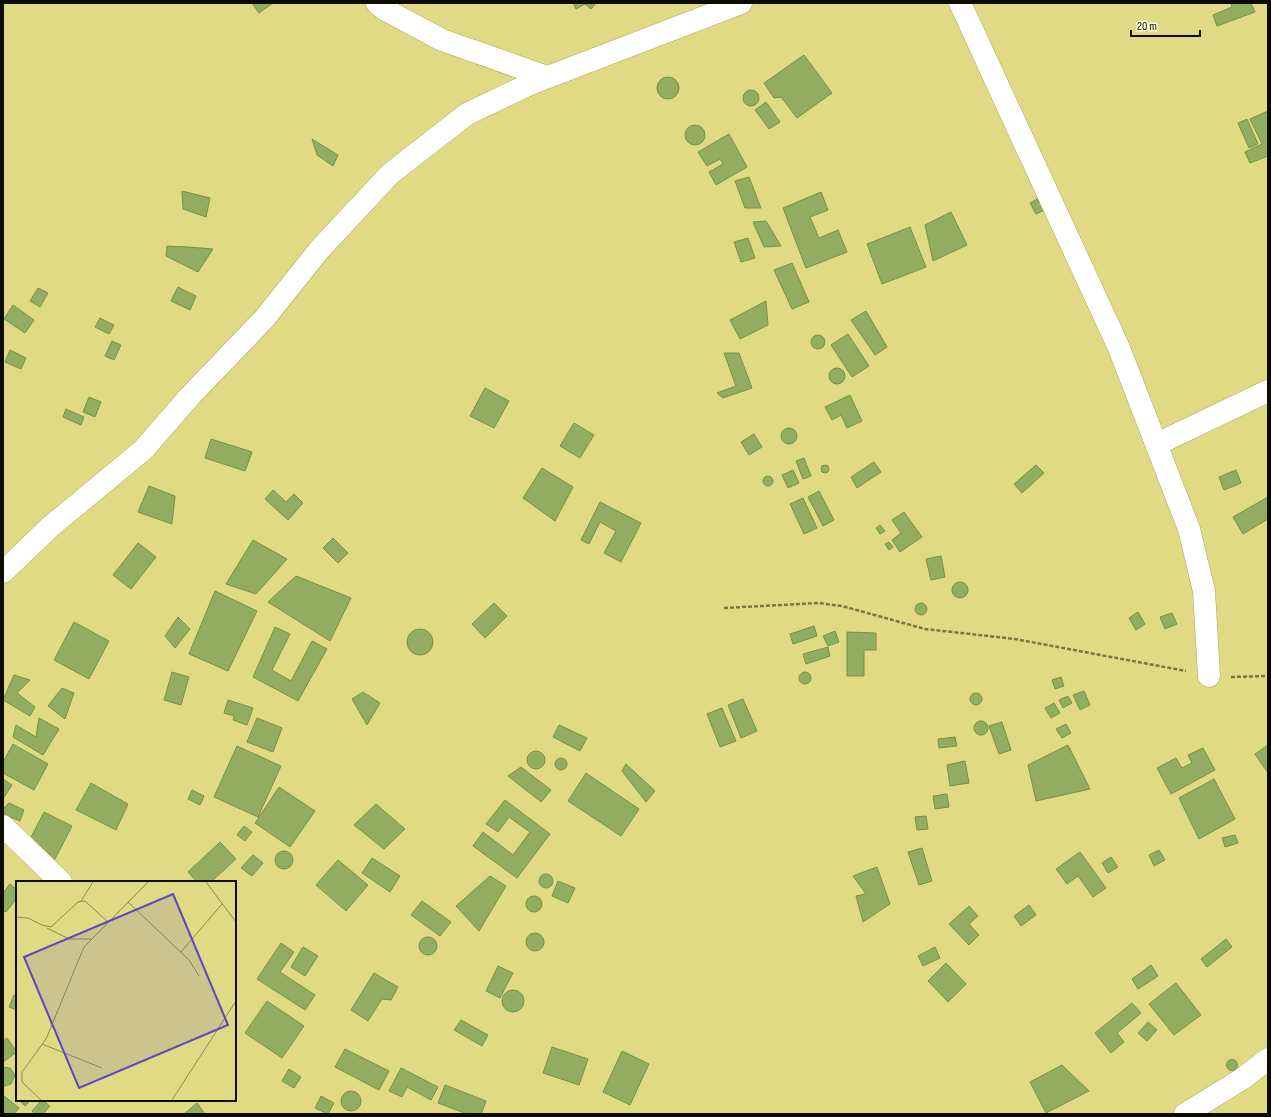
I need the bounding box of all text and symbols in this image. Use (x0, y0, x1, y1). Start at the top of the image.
scale bar (1131, 12, 1200, 38)
text: 20 m (1137, 19, 1157, 34)
inset map (16, 881, 236, 1101)

